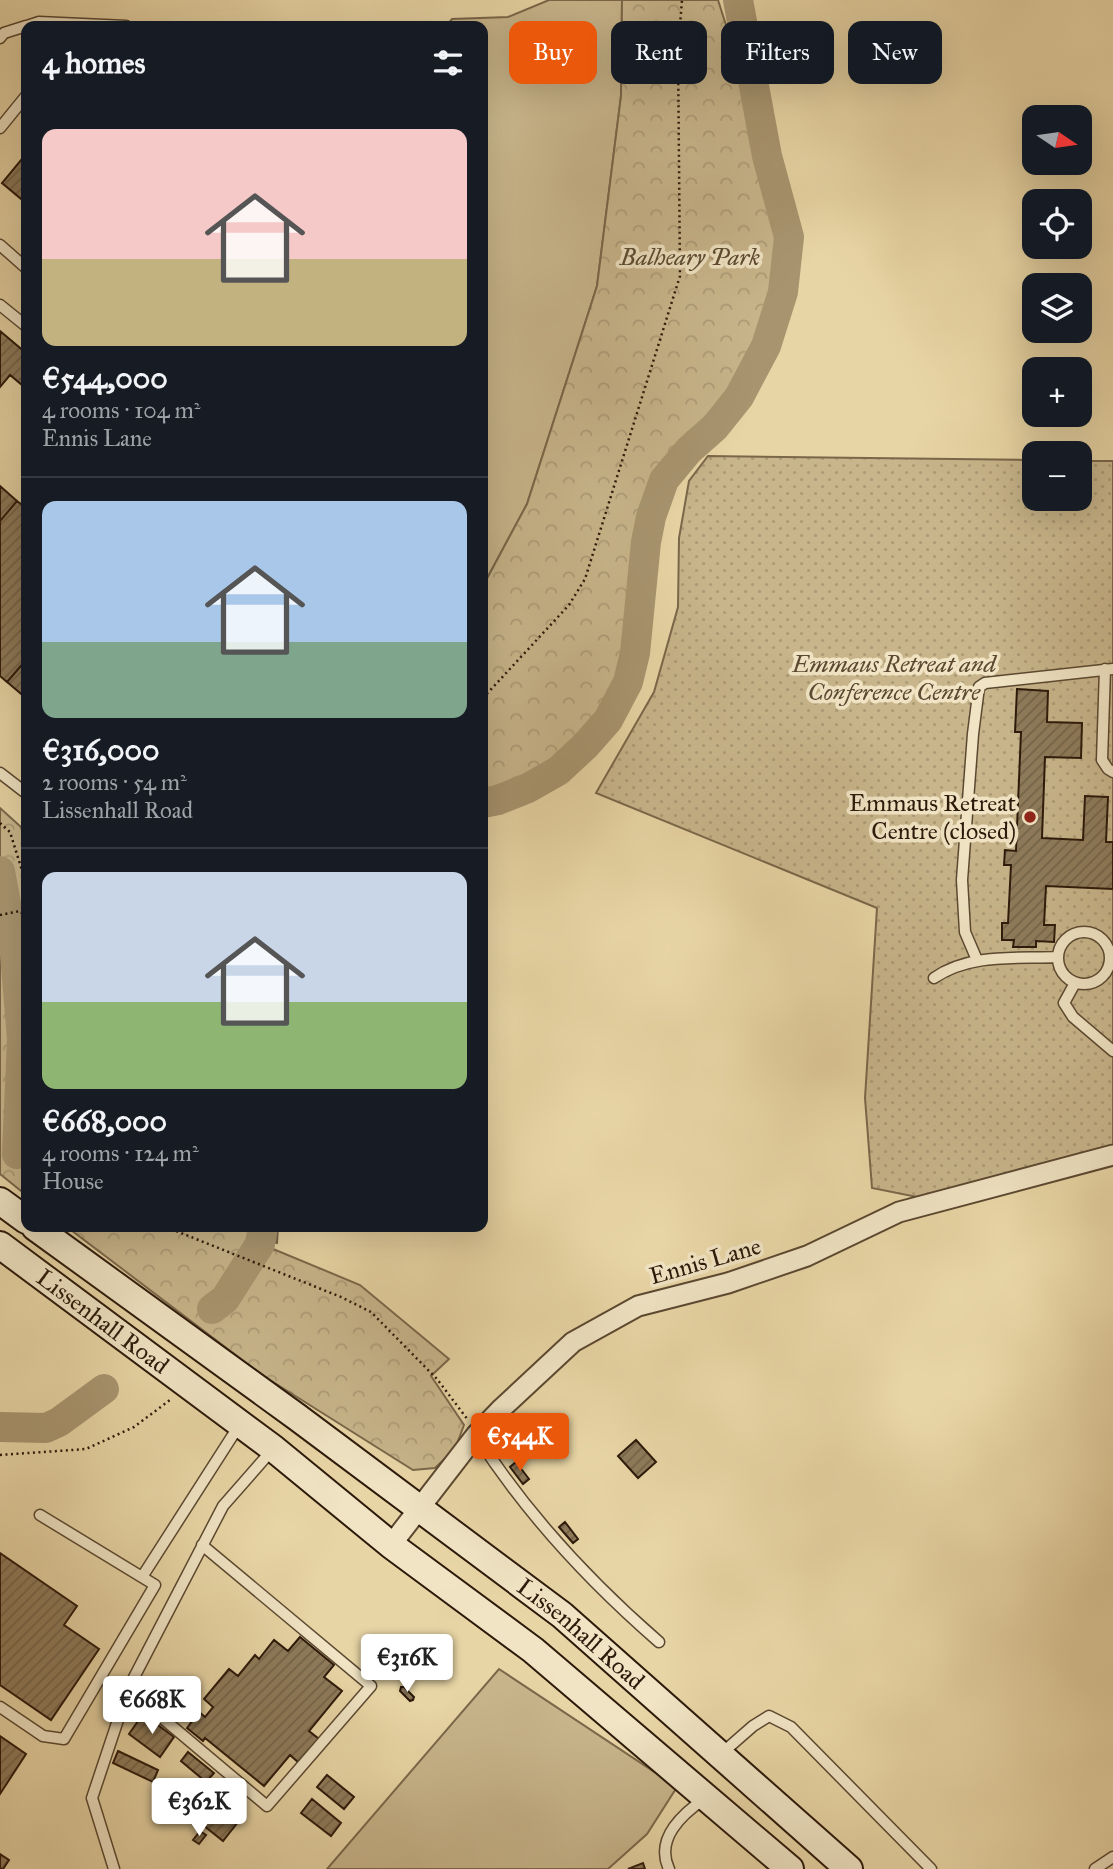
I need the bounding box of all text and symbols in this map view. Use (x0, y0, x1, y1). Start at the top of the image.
chip: Buy (509, 21, 597, 84)
chip: Rent (611, 21, 707, 84)
chip: Filters (721, 21, 834, 84)
chip: New (848, 21, 942, 84)
icon: filters (429, 44, 467, 82)
text: 4 homes (42, 45, 146, 81)
north arrow (1022, 105, 1092, 175)
map controls (1022, 105, 1092, 511)
icon: home (192, 175, 318, 301)
button: locate (1022, 189, 1092, 259)
park label: Balheary Park (619, 242, 760, 272)
button: layers (1022, 273, 1092, 343)
button: + (1022, 357, 1092, 427)
text: €544,000 (42, 360, 168, 396)
text: 4 rooms · 104 m² (42, 396, 201, 424)
text: Ennis Lane (42, 424, 152, 452)
button: − (1022, 441, 1092, 511)
icon: home (192, 547, 318, 673)
park label: Emmaus Retreat and Conference Centre (791, 649, 998, 707)
text: €316,000 (42, 732, 159, 768)
text: 2 rooms · 54 m² (42, 768, 187, 796)
place label: Emmaus Retreat Centre (closed) (849, 788, 1017, 846)
text: Lissenhall Road (42, 796, 193, 824)
marker: Emmaus Retreat Centre (closed) (1022, 809, 1038, 825)
icon: home (192, 918, 318, 1044)
text: €668,000 (42, 1103, 167, 1139)
text: 4 rooms · 124 m² (42, 1139, 199, 1167)
text: House (42, 1167, 104, 1195)
street label: Ennis Lane (646, 1231, 764, 1291)
street label: Lissenhall Road (30, 1262, 175, 1381)
pin: €544K (471, 1414, 569, 1473)
text: €544K (487, 1422, 553, 1450)
street label: Lissenhall Road (511, 1572, 651, 1696)
pin: €316K (358, 1634, 456, 1694)
text: €316K (377, 1643, 437, 1671)
pin: €668K (103, 1676, 201, 1736)
text: €668K (119, 1685, 185, 1713)
pin: €362K (150, 1778, 248, 1838)
text: €362K (168, 1787, 230, 1815)

